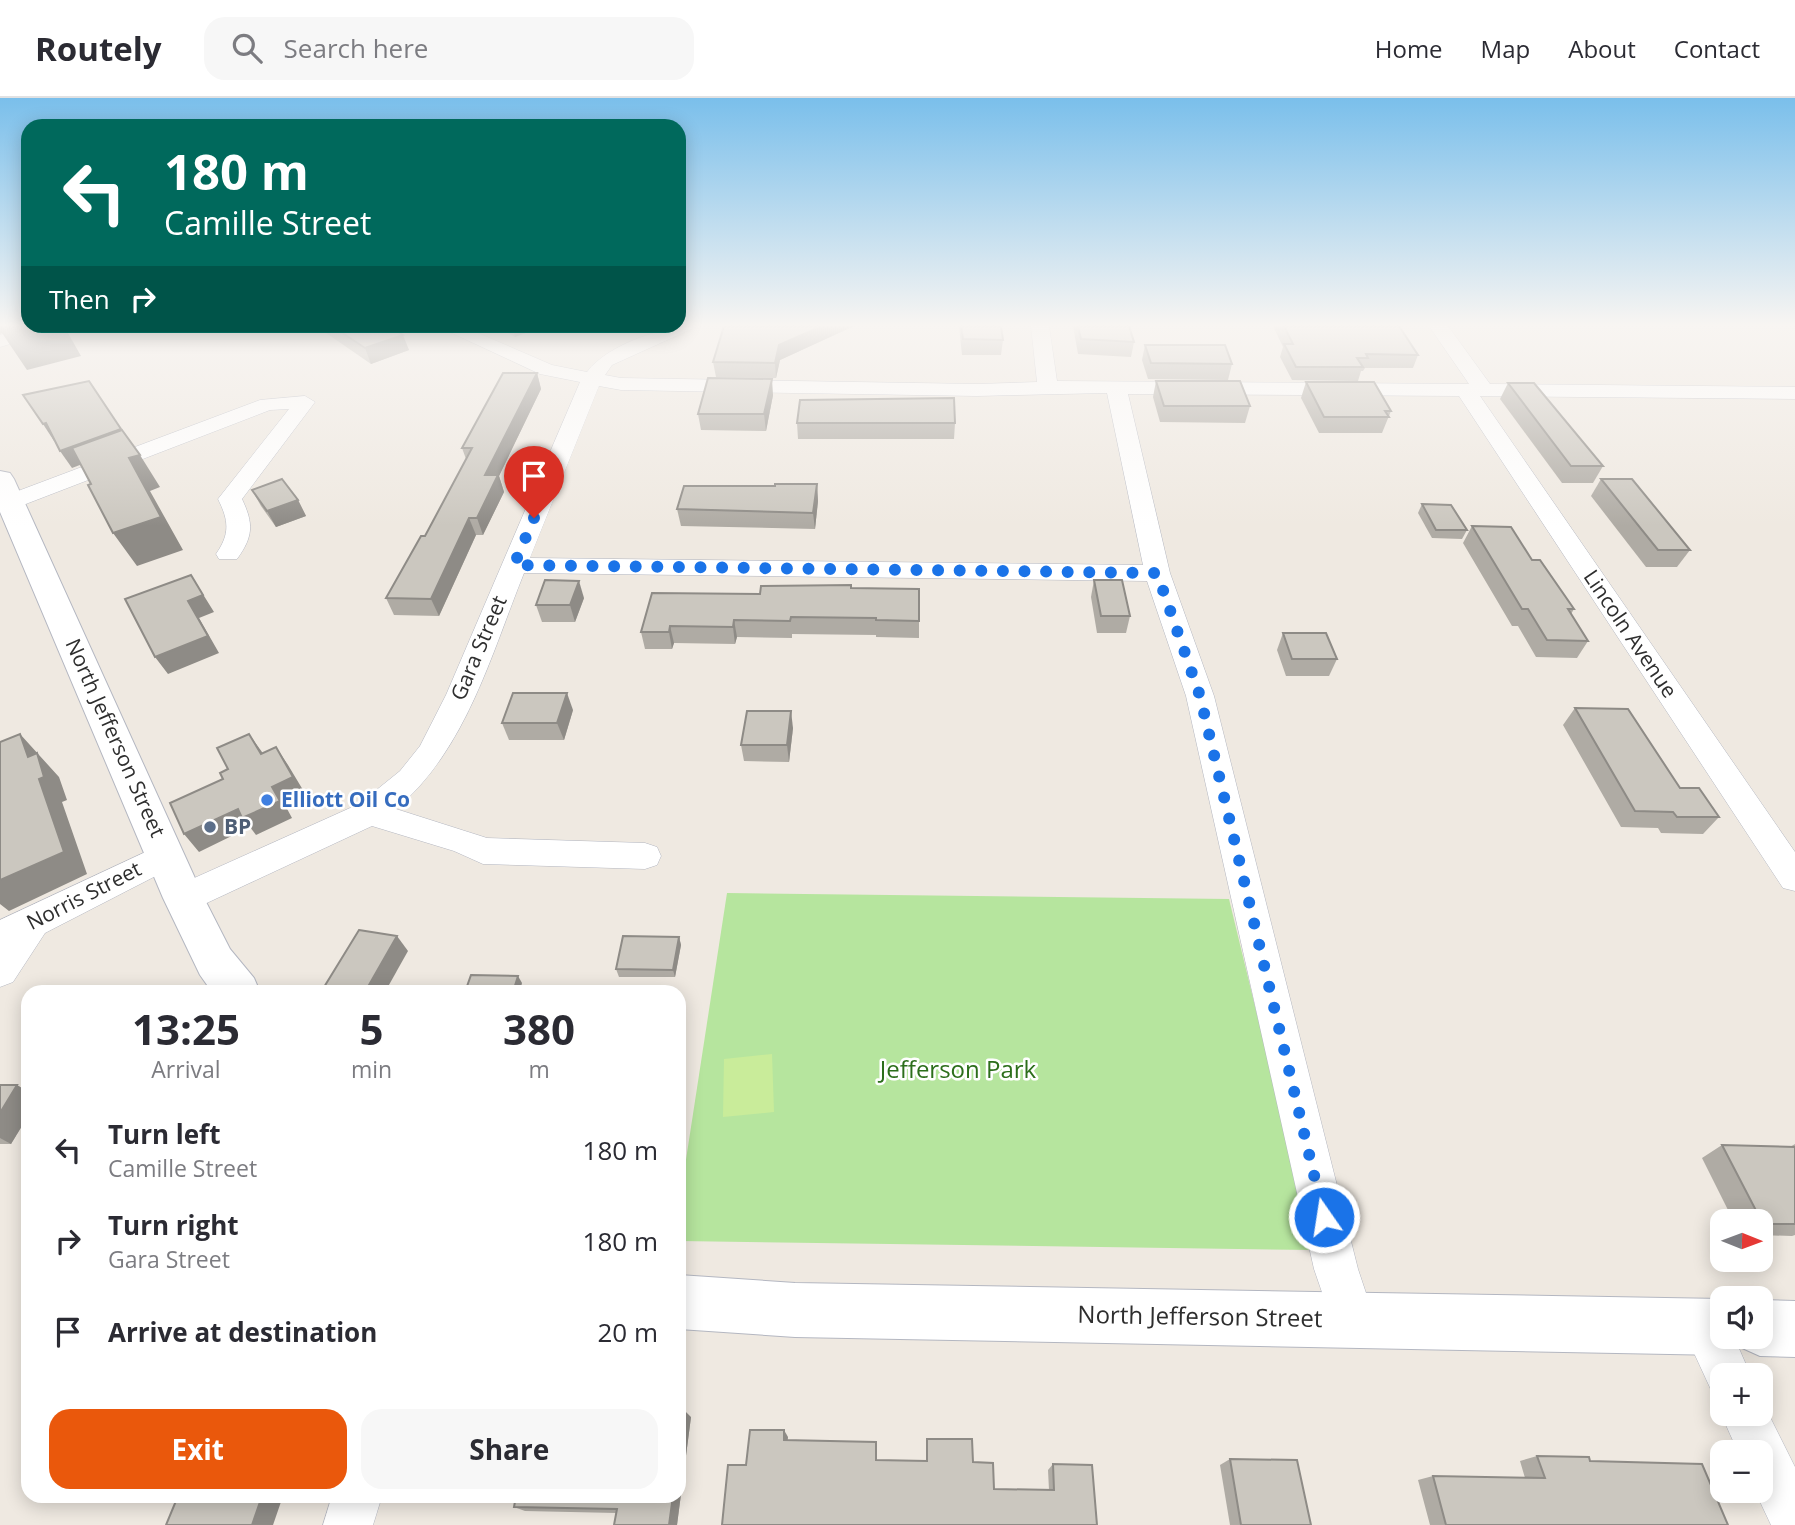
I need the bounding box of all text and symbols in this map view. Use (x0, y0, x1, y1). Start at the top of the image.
search box (204, 17, 694, 80)
text: Routely (35, 26, 162, 71)
icon: search (228, 29, 266, 67)
text: Search here (284, 30, 428, 66)
text: Home (1375, 32, 1443, 65)
text: Map (1481, 32, 1530, 65)
text: About (1568, 32, 1636, 65)
text: Contact (1674, 32, 1760, 65)
text: 180 m (164, 138, 309, 204)
icon: left (49, 147, 140, 238)
text: Camille Street (164, 201, 371, 244)
icon: right (124, 280, 162, 318)
text: Then (49, 281, 110, 317)
pin (504, 446, 564, 518)
icon: arrive (515, 457, 553, 495)
street label: Lincoln Avenue (1578, 564, 1684, 703)
street label: Gara Street (443, 591, 513, 704)
street label: North Jefferson Street (60, 634, 172, 841)
place label: Elliott Oil Co (281, 785, 410, 813)
marker: Elliott Oil Co (259, 792, 275, 808)
place label: BP (224, 812, 251, 840)
marker: BP (202, 819, 218, 835)
street label: Norris Street (21, 854, 146, 936)
text: 13:25 (132, 1000, 240, 1057)
text: 5 (359, 1000, 384, 1057)
text: 380 (503, 1000, 575, 1057)
park label: Jefferson Park (878, 1052, 1037, 1085)
text: Arrival (151, 1053, 221, 1085)
text: min (351, 1053, 392, 1085)
text: m (528, 1053, 550, 1085)
text: Turn left (108, 1116, 220, 1152)
icon: left (49, 1131, 87, 1169)
text: 180 m (583, 1132, 658, 1168)
text: Camille Street (108, 1152, 257, 1184)
position arrow (1287, 1180, 1361, 1254)
text: Turn right (108, 1207, 239, 1243)
north arrow (1710, 1209, 1773, 1272)
map controls (1710, 1209, 1773, 1503)
icon: right (49, 1222, 87, 1260)
text: 180 m (583, 1223, 658, 1259)
text: Gara Street (108, 1243, 230, 1275)
button: sound (1710, 1286, 1773, 1349)
street label: North Jefferson Street (1077, 1297, 1323, 1334)
icon: arrive (49, 1313, 87, 1351)
text: Arrive at destination (108, 1314, 377, 1350)
text: 20 m (597, 1314, 658, 1350)
button: + (1710, 1363, 1773, 1426)
button: Exit (49, 1409, 347, 1489)
button: Share (361, 1409, 658, 1489)
button: − (1710, 1440, 1773, 1503)

